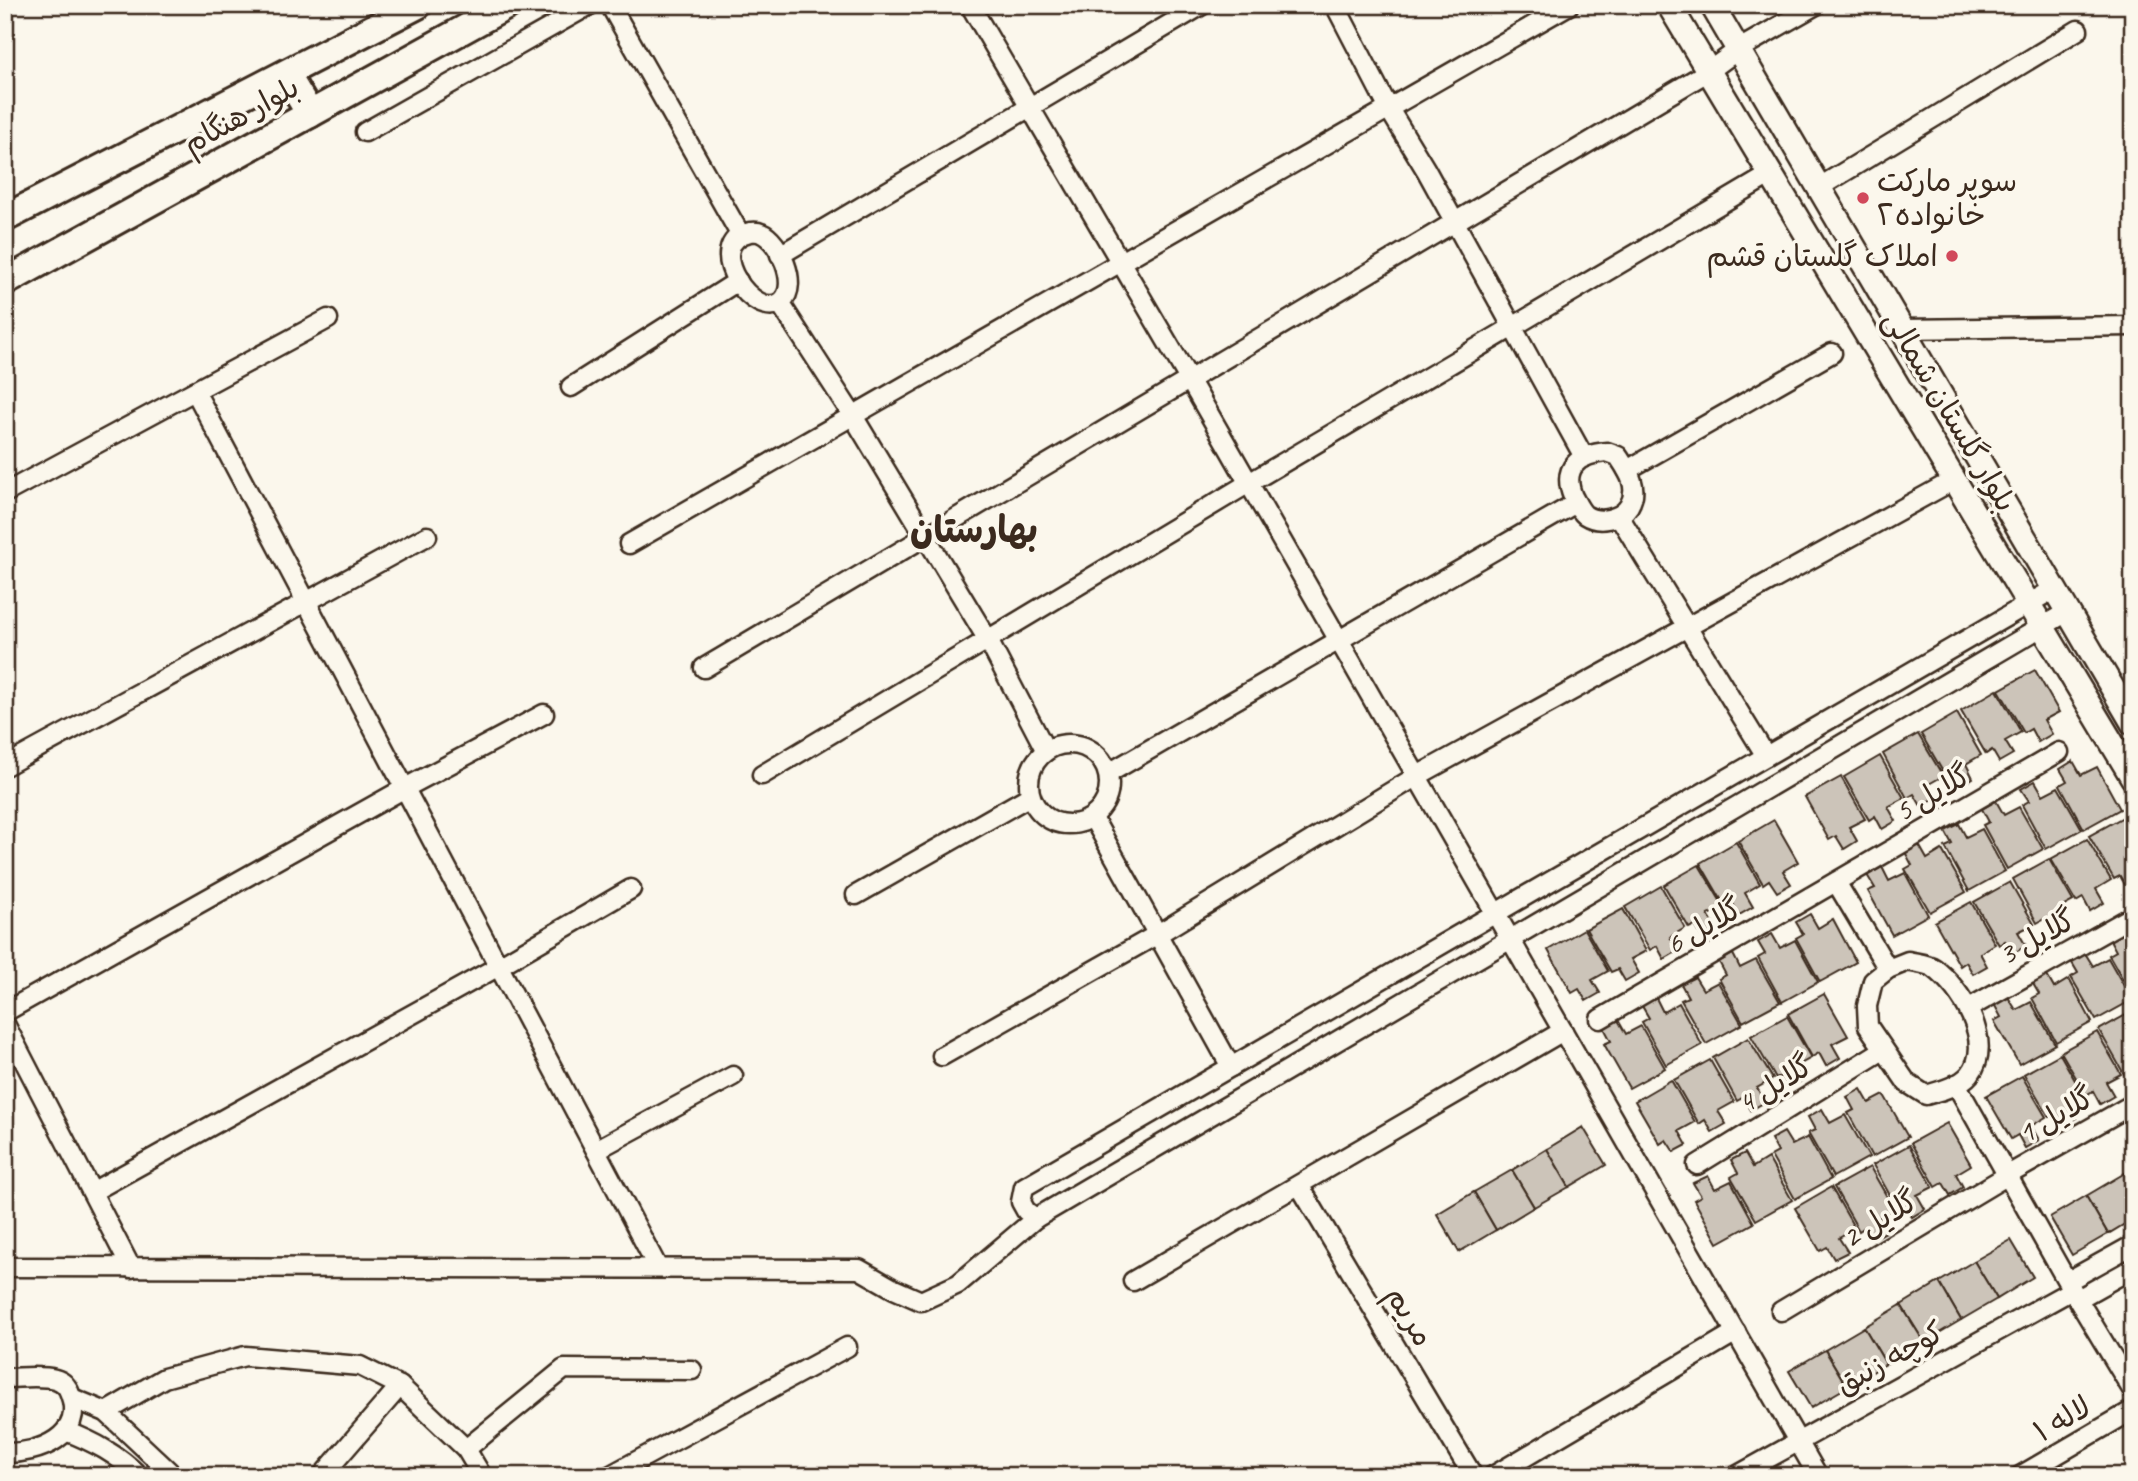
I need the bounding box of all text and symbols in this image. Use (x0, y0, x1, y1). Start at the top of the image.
street label: بلوار هنگام (176, 68, 307, 165)
place label: سوپر ماركت خانواده٢ (1877, 162, 2017, 234)
marker: سوپر ماركت خانواده٢ (1855, 190, 1871, 206)
place label: املاک گلستان قشم (1706, 237, 1938, 278)
marker: املاک گلستان قشم (1944, 248, 1960, 264)
street label: بلوار گلستان شمالی (1875, 303, 2025, 519)
district label: بهارستان (910, 506, 1038, 553)
street label: گلایل 5 (1888, 756, 1978, 830)
street label: گلایل 6 (1659, 889, 1749, 963)
street label: گلایل 3 (1992, 900, 2082, 974)
street label: گلایل 4 (1730, 1046, 1820, 1122)
street label: گلایل 1 (2011, 1078, 2101, 1152)
street label: گلایل 2 (1835, 1181, 1925, 1257)
street label: مریم (1375, 1279, 1443, 1355)
street label: کوچه زنبق (1829, 1313, 1951, 1403)
street label: لاله ۱ (2026, 1387, 2098, 1451)

